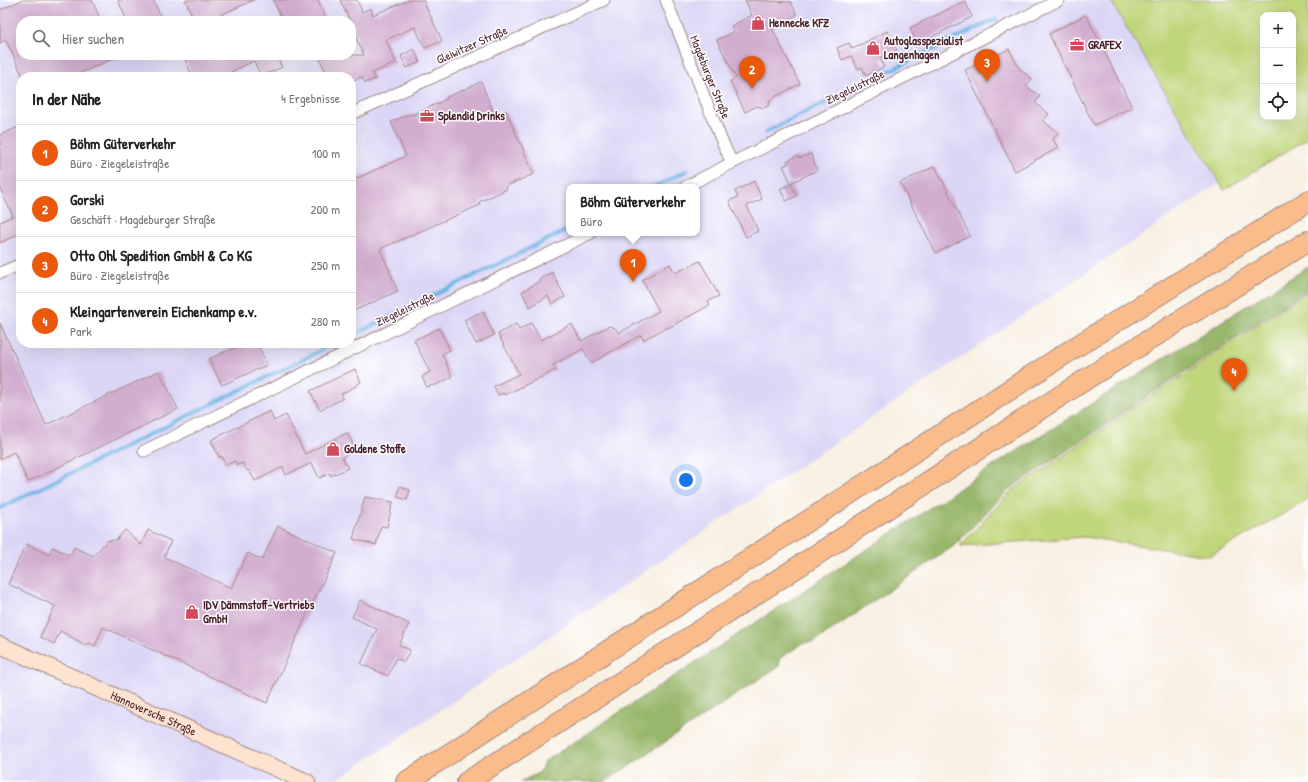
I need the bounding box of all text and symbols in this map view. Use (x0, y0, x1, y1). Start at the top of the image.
map controls (1260, 12, 1296, 120)
button: + (1260, 12, 1296, 48)
place label: Hennecke KFZ (769, 14, 830, 31)
shop icon: Hennecke KFZ (750, 15, 766, 31)
search box (16, 16, 356, 60)
street label: Gleiwitzer Straße (434, 21, 510, 68)
icon: search (30, 27, 52, 49)
text: Hier suchen (62, 28, 124, 49)
place label: Autoglasspezialist Langenhagen (884, 32, 964, 64)
street label: Magdeburger Straße (686, 33, 735, 121)
place label: GRAFEX (1088, 36, 1123, 53)
office icon: GRAFEX (1069, 37, 1085, 53)
shop icon: Autoglasspezialist Langenhagen (865, 40, 881, 56)
button: − (1260, 48, 1296, 84)
pin: 3 (974, 49, 1000, 82)
pin: 2 (739, 56, 765, 89)
street label: Ziegeleistraße (823, 65, 887, 108)
button: locate (1260, 84, 1296, 120)
text: In der Nähe (32, 87, 101, 110)
text: 4 Ergebnisse (281, 89, 340, 107)
place label: Splendid Drinks (438, 107, 505, 125)
office icon: Splendid Drinks (419, 108, 435, 124)
text: Böhm Güterverkehr (70, 133, 176, 154)
text: 1 (43, 144, 47, 162)
text: 100 m (312, 144, 340, 162)
text: Büro · Ziegeleistraße (70, 154, 169, 172)
popup (566, 184, 700, 236)
text: Gorski (70, 189, 104, 210)
text: Böhm Güterverkehr (580, 191, 686, 212)
text: 2 (42, 200, 48, 218)
text: 200 m (310, 200, 340, 218)
text: Geschäft · Magdeburger Straße (70, 210, 216, 228)
text: Büro (580, 212, 602, 230)
text: Otto Ohl Spedition GmbH & Co KG (70, 245, 252, 266)
pin: 1 (620, 249, 646, 282)
text: 3 (42, 256, 48, 274)
text: 250 m (311, 256, 340, 274)
text: Büro · Ziegeleistraße (70, 266, 169, 284)
street label: Ziegeleistraße (373, 287, 437, 330)
text: Kleingartenverein Eichenkamp e.v. (70, 301, 257, 322)
text: 4 (43, 312, 47, 330)
text: 280 m (311, 312, 340, 330)
text: Park (70, 322, 92, 340)
pin: 4 (1221, 358, 1247, 391)
place label: Goldene Stoffe (344, 440, 406, 457)
shop icon: Goldene Stoffe (325, 441, 341, 457)
your location (676, 470, 696, 490)
place label: IDV Dämmstoff-Vertriebs GmbH (203, 596, 315, 627)
shop icon: IDV Dämmstoff-Vertriebs GmbH (184, 604, 200, 620)
street label: Hannoversche Straße (108, 686, 199, 740)

